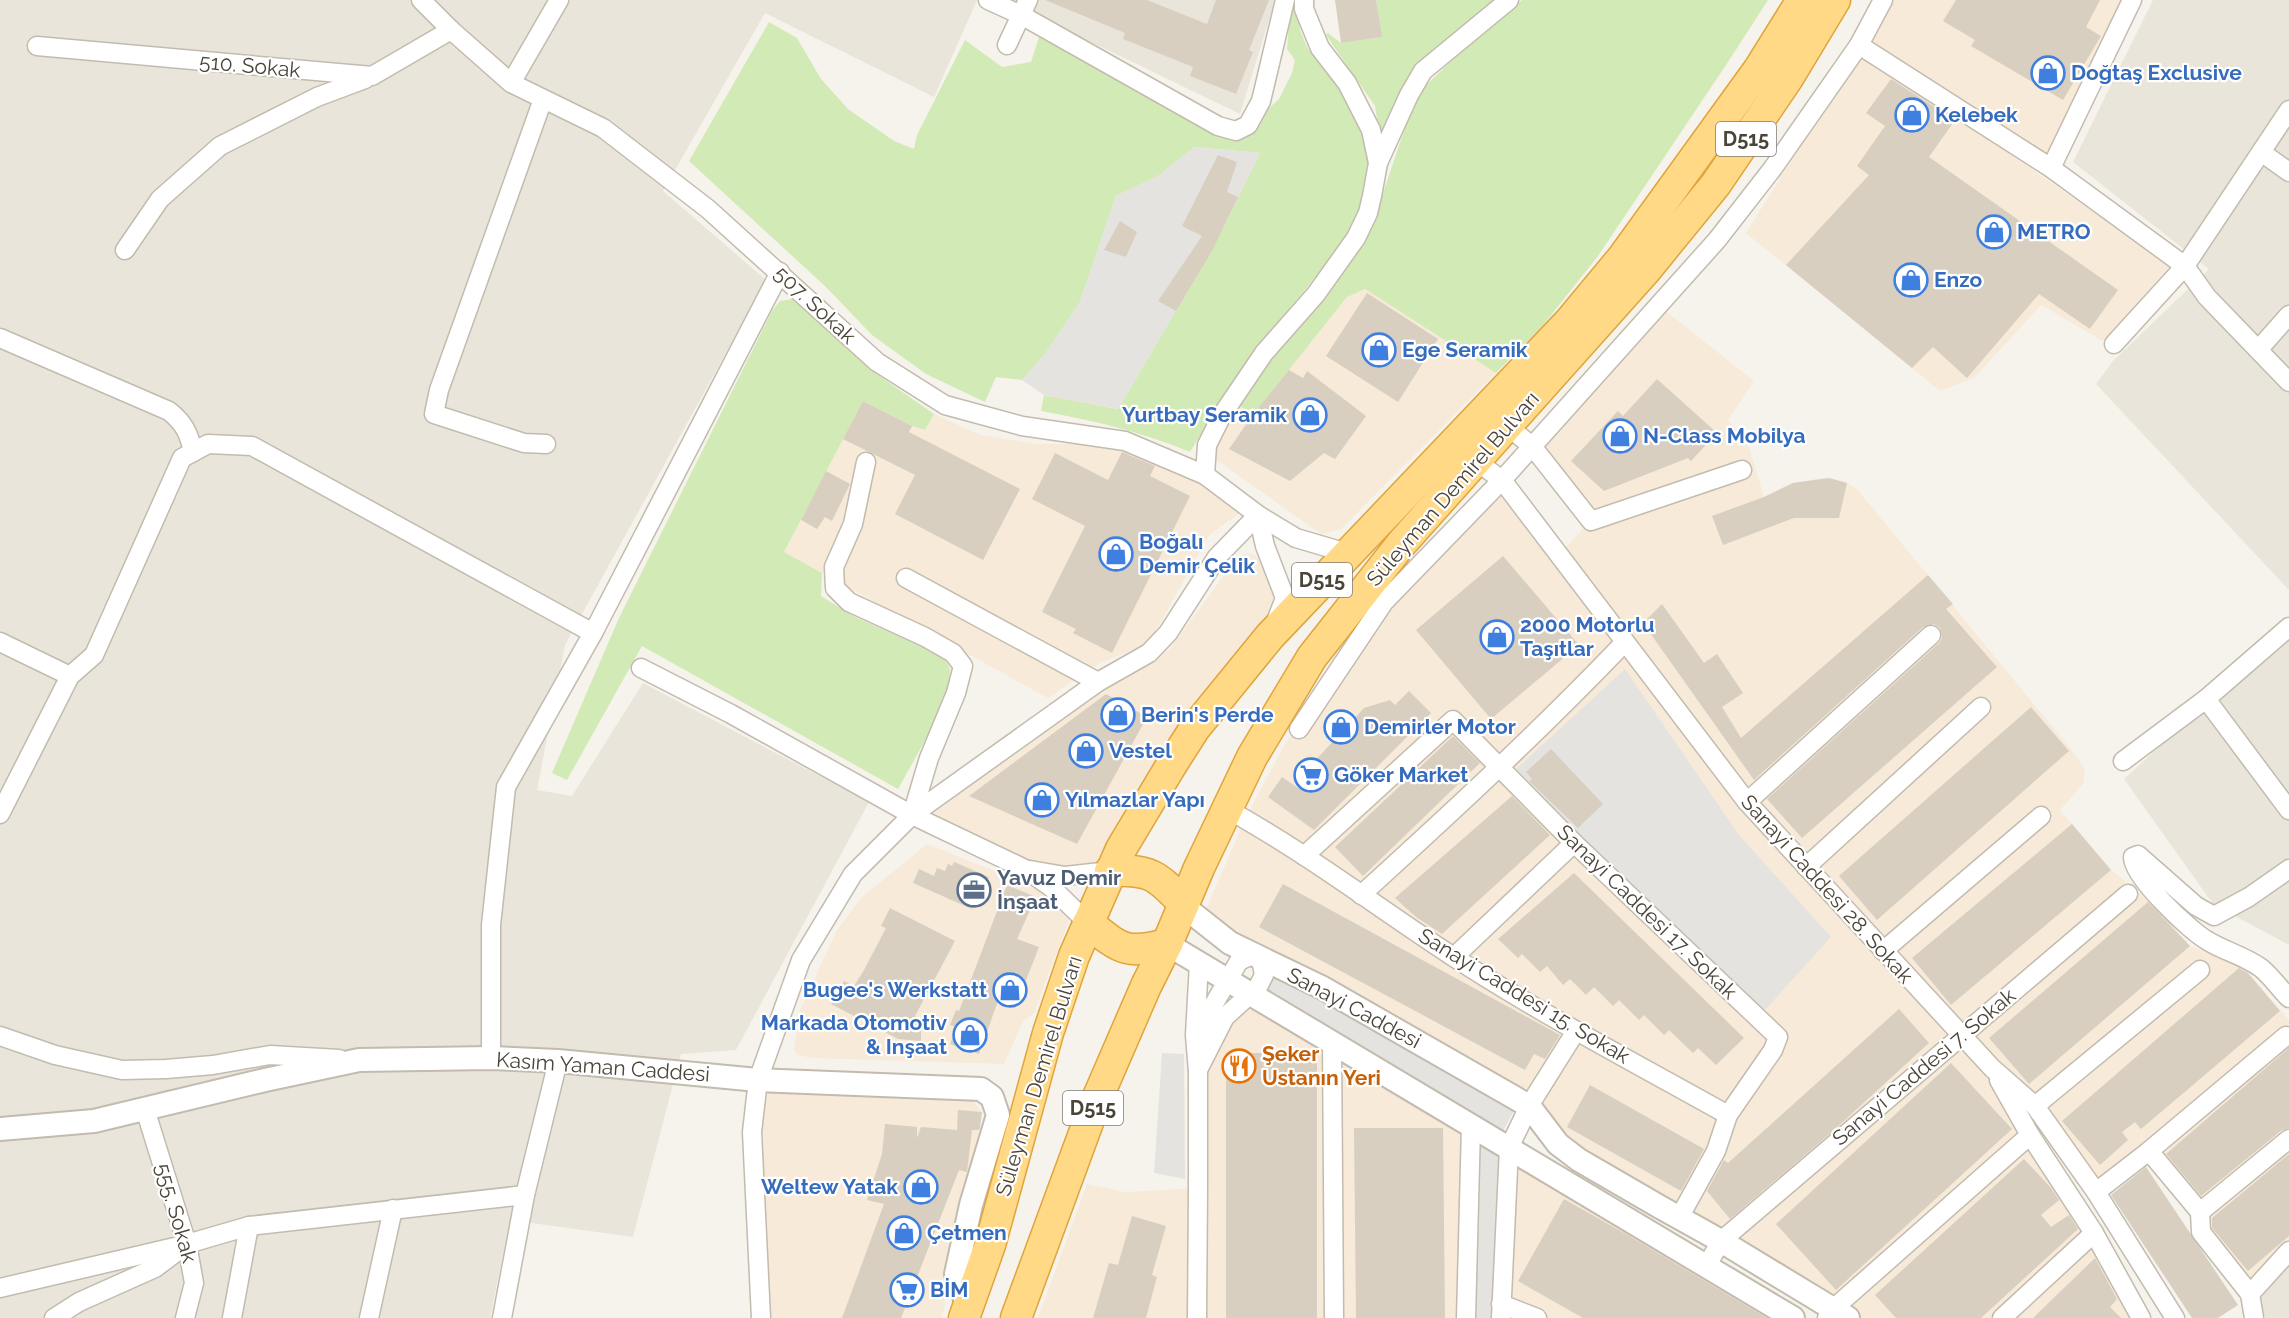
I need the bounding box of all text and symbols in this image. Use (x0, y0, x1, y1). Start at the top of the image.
street label: 510. Sokak (198, 49, 302, 82)
shop icon: Doğtaş Exclusive (2030, 55, 2066, 91)
place label: Doğtaş Exclusive (2071, 60, 2242, 85)
shop icon: Kelebek (1894, 97, 1930, 133)
place label: Kelebek (1935, 102, 2018, 127)
road number: D515 (1716, 122, 1776, 156)
shop icon: METRO (1976, 214, 2012, 250)
place label: METRO (2017, 219, 2091, 244)
street label: 507. Sokak (769, 261, 861, 349)
shop icon: Enzo (1893, 262, 1929, 298)
place label: Enzo (1934, 267, 1982, 292)
shop icon: Ege Seramik (1361, 332, 1397, 368)
place label: Ege Seramik (1402, 337, 1528, 362)
street label: Süleyman Demirel Bulvarı (1361, 386, 1544, 591)
shop icon: Yurtbay Seramik (1292, 397, 1328, 433)
place label: Yurtbay Seramik (1122, 402, 1287, 427)
shop icon: N-Class Mobilya (1602, 418, 1638, 454)
place label: N-Class Mobilya (1643, 423, 1806, 448)
place label: Boğalı Demir Çelik (1139, 529, 1255, 578)
shop icon: Boğalı Demir Çelik (1098, 536, 1134, 572)
road number: D515 (1292, 563, 1352, 597)
place label: 2000 Motorlu Taşıtlar (1520, 612, 1655, 661)
shop icon: 2000 Motorlu Taşıtlar (1479, 619, 1515, 655)
shop icon: Berin's Perde (1100, 697, 1136, 733)
place label: Berin's Perde (1141, 702, 1274, 727)
shop icon: Demirler Motor (1323, 709, 1359, 745)
place label: Demirler Motor (1364, 714, 1516, 739)
shop icon: Vestel (1068, 733, 1104, 769)
place label: Vestel (1109, 738, 1172, 763)
supermarket icon: Göker Market (1293, 757, 1329, 793)
place label: Göker Market (1334, 762, 1468, 787)
shop icon: Yılmazlar Yapı (1024, 782, 1060, 818)
place label: Yılmazlar Yapı (1065, 787, 1205, 812)
street label: Sanayi Caddesi 28. Sokak (1736, 789, 1919, 988)
street label: Sanayi Caddesi 17. Sokak (1552, 819, 1742, 1004)
place label: Yavuz Demir İnşaat (997, 865, 1121, 914)
office icon: Yavuz Demir İnşaat (956, 872, 992, 908)
street label: Sanayi Caddesi 15. Sokak (1414, 923, 1634, 1069)
street label: Süleyman Demirel Bulvarı (990, 953, 1087, 1199)
street label: Sanayi Caddesi (1283, 962, 1425, 1053)
shop icon: Bugee's Werkstatt (992, 972, 1028, 1008)
place label: Bugee's Werkstatt (803, 977, 987, 1002)
street label: Sanayi Caddesi 7. Sokak (1827, 983, 2020, 1151)
place label: Markada Otomotiv & Inşaat (761, 1010, 947, 1059)
shop icon: Markada Otomotiv & Inşaat (952, 1017, 988, 1053)
place label: Şeker Ustanın Yeri (1262, 1041, 1381, 1090)
street label: Kasım Yaman Caddesi (495, 1047, 711, 1086)
restaurant icon: Şeker Ustanın Yeri (1221, 1048, 1257, 1084)
road number: D515 (1063, 1091, 1123, 1125)
street label: 555. Sokak (150, 1160, 203, 1266)
shop icon: Weltew Yatak (903, 1169, 939, 1205)
place label: Weltew Yatak (761, 1174, 898, 1199)
shop icon: Çetmen (886, 1215, 922, 1251)
place label: Çetmen (927, 1220, 1007, 1245)
supermarket icon: BİM (889, 1272, 925, 1308)
place label: BİM (930, 1277, 968, 1302)

